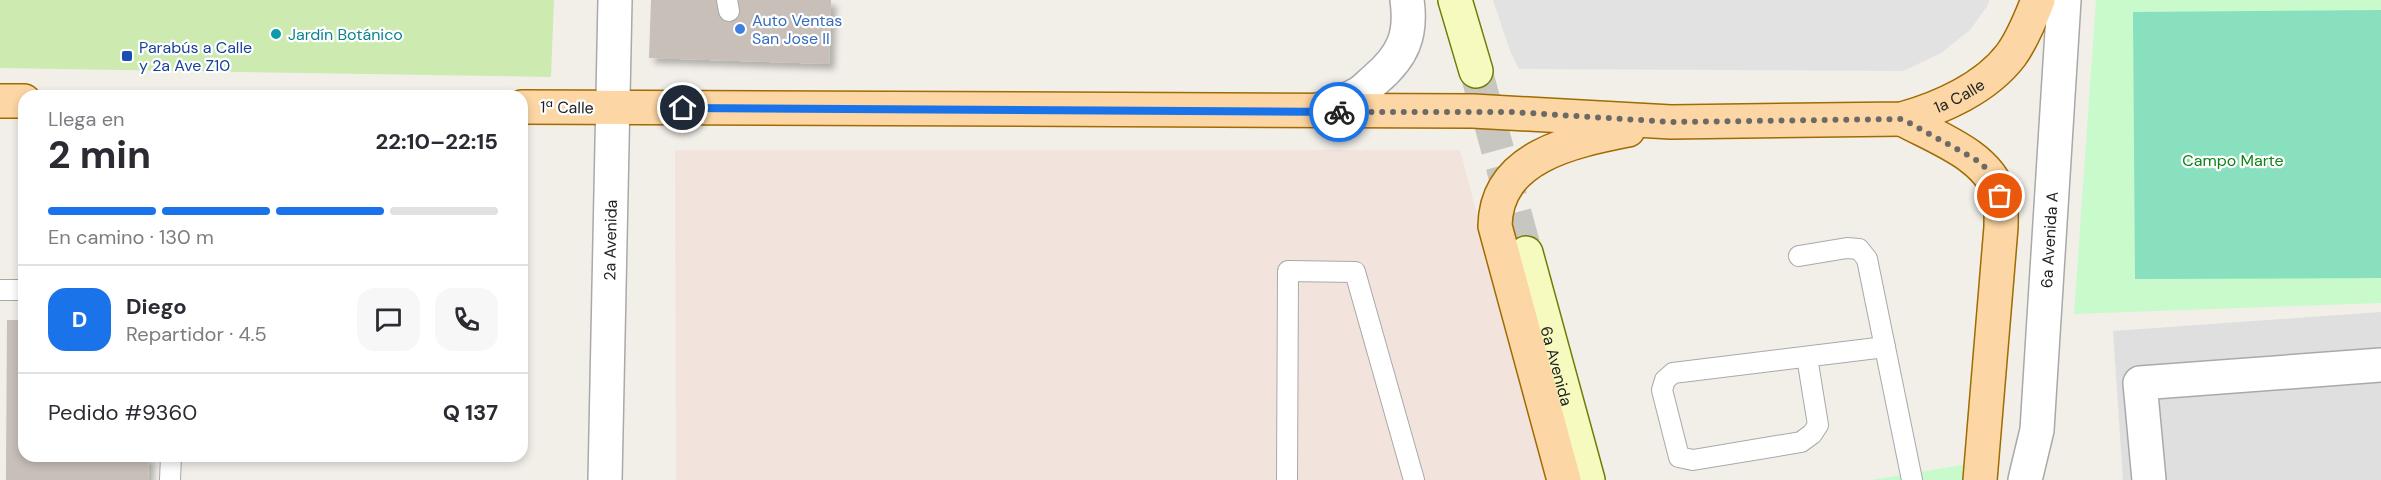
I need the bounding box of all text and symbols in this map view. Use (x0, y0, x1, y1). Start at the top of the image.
place label: Auto Ventas San Jose II (752, 10, 842, 49)
marker: Auto Ventas San Jose II (733, 22, 747, 36)
place label: Jardín Botánico (288, 24, 403, 45)
marker: Jardín Botánico (269, 27, 283, 41)
place label: Parabús a Calle y 2a Ave Z10 (139, 37, 252, 76)
marker: Parabús a Calle y 2a Ave Z10 (120, 49, 134, 63)
street label: 1a Calle (1931, 74, 1989, 118)
pin (657, 82, 708, 133)
courier (1309, 82, 1369, 142)
icon: home (666, 91, 699, 124)
icon: bike (1323, 96, 1356, 129)
street label: 1ª Calle (540, 97, 594, 118)
text: Llega en (48, 106, 125, 132)
text: 22:10–22:15 (376, 127, 498, 156)
text: 2 min (48, 129, 151, 180)
park label: Campo Marte (2182, 150, 2284, 171)
pin (1974, 170, 2025, 221)
icon: bag (1983, 179, 2016, 212)
street label: 6a Avenida A (2036, 191, 2063, 289)
street label: 2a Avenida (599, 199, 622, 281)
text: En camino · 130 m (48, 224, 214, 250)
button: chat (357, 288, 420, 351)
button: phone (435, 288, 498, 351)
text: Diego (126, 292, 187, 321)
text: D (72, 305, 87, 334)
text: Repartidor · 4.5 (126, 321, 267, 347)
street label: 6a Avenida (1535, 324, 1577, 408)
text: Pedido #9360 (48, 398, 197, 427)
text: Q 137 (443, 398, 498, 427)

